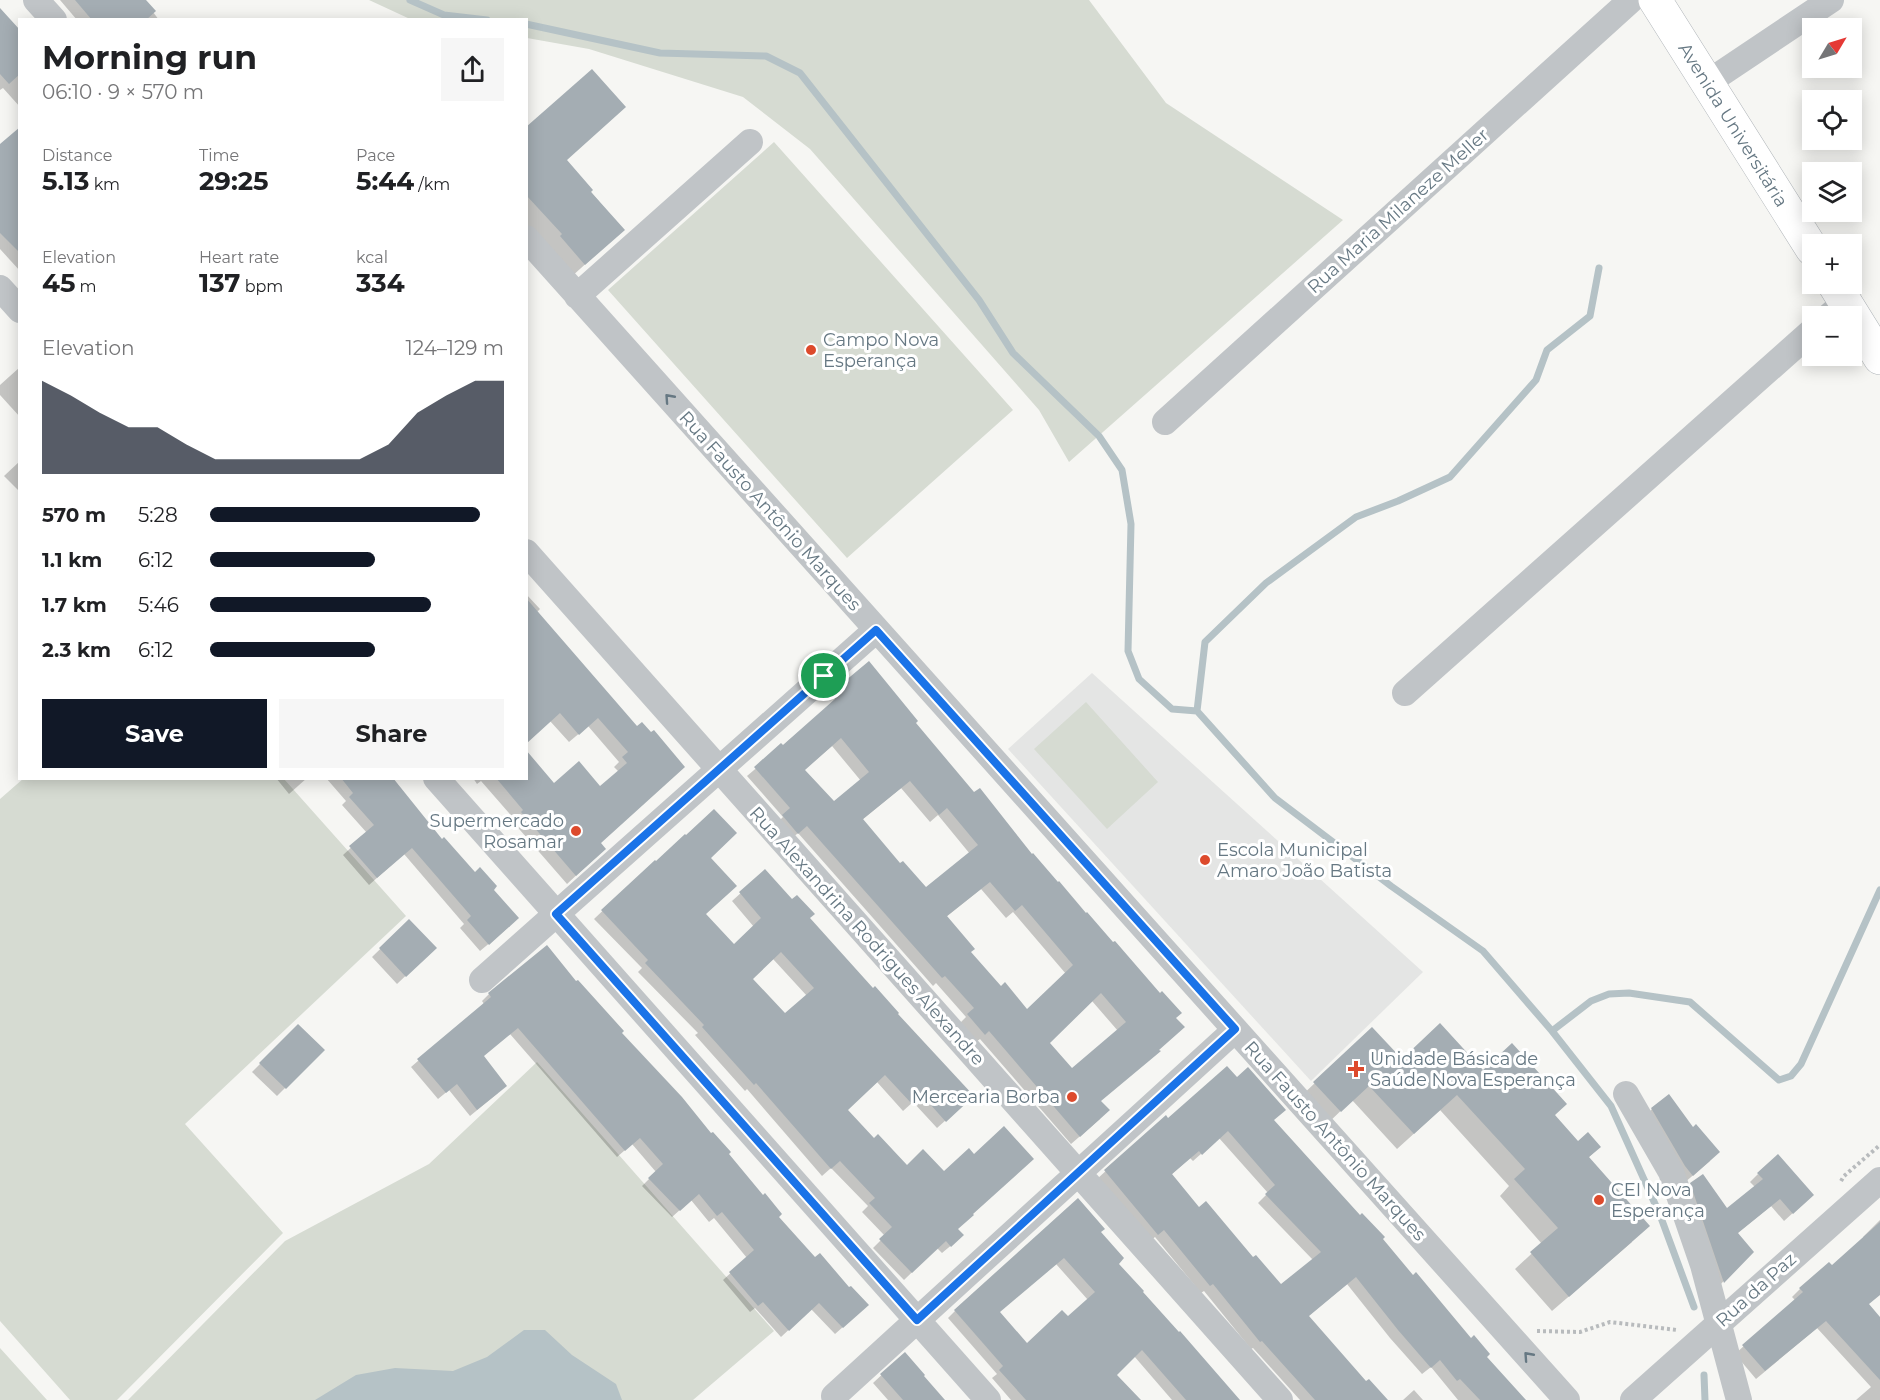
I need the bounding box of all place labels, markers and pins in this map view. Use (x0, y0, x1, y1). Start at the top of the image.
place label: Campo Nova Esperança (823, 329, 939, 372)
marker: Campo Nova Esperança (804, 343, 818, 357)
pin (798, 650, 849, 701)
place label: Supermercado Rosamar (429, 810, 564, 853)
marker: Supermercado Rosamar (569, 824, 583, 838)
place label: Escola Municipal Amaro João Batista (1217, 839, 1392, 882)
marker: Escola Municipal Amaro João Batista (1198, 853, 1212, 867)
place label: Unidade Básica de Saúde Nova Esperança (1370, 1048, 1576, 1091)
marker: Unidade Básica de Saúde Nova Esperança (1347, 1060, 1365, 1078)
place label: Mercearia Borba (912, 1086, 1060, 1108)
marker: Mercearia Borba (1065, 1090, 1079, 1104)
place label: CEI Nova Esperança (1611, 1179, 1705, 1222)
marker: CEI Nova Esperança (1592, 1193, 1606, 1207)

